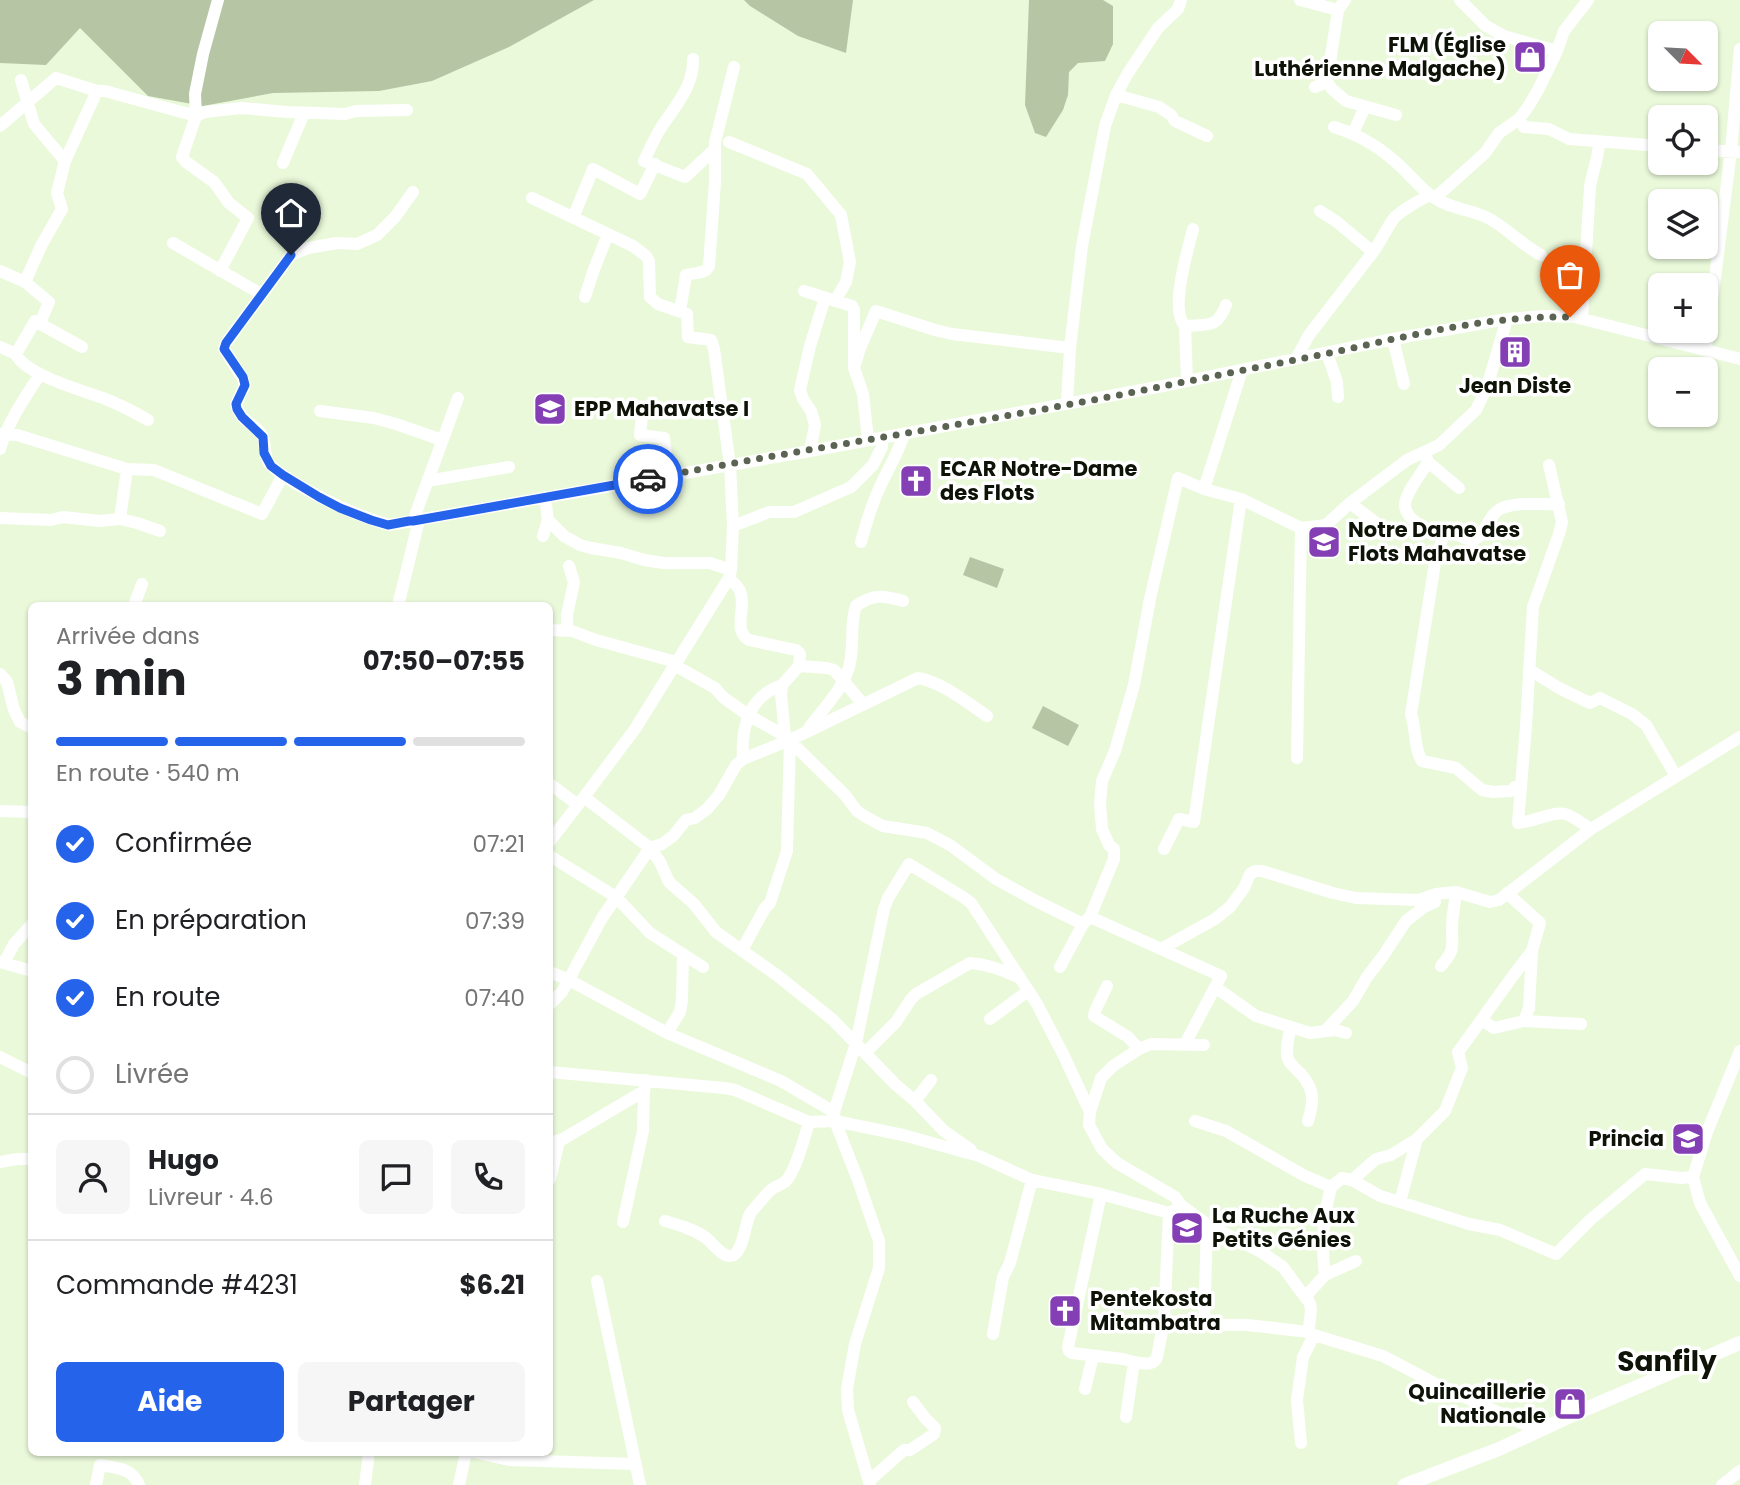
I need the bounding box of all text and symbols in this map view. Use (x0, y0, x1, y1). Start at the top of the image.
north arrow (1648, 21, 1718, 91)
map controls (1648, 21, 1718, 427)
place label: FLM (Église Luthérienne Malgache) (1254, 30, 1506, 83)
shop icon: FLM (Église Luthérienne Malgache) (1511, 38, 1549, 76)
button: locate (1648, 105, 1718, 175)
pin (261, 183, 321, 255)
button: layers (1648, 189, 1718, 259)
icon: home (272, 194, 310, 232)
pin (1540, 245, 1600, 317)
icon: bag (1551, 256, 1589, 294)
button: + (1648, 273, 1718, 343)
building icon: Jean Diste (1496, 333, 1534, 371)
button: − (1648, 357, 1718, 427)
place label: Jean Diste (1459, 371, 1571, 400)
school or university icon: EPP Mahavatse I (531, 390, 569, 428)
place label: EPP Mahavatse I (574, 394, 749, 423)
courier (613, 444, 683, 514)
place label: ECAR Notre-Dame des Flots (940, 454, 1138, 507)
icon: car (629, 460, 667, 498)
church icon: ECAR Notre-Dame des Flots (897, 462, 935, 500)
place label: Notre Dame des Flots Mahavatse (1348, 515, 1526, 568)
school or university icon: Notre Dame des Flots Mahavatse (1305, 523, 1343, 561)
text: Arrivée dans (56, 620, 200, 652)
text: 07:50–07:55 (363, 643, 525, 679)
text: 3 min (56, 647, 187, 711)
text: En route · 540 m (56, 757, 240, 789)
icon: check (56, 825, 94, 863)
text: Confirmée (115, 825, 252, 861)
text: 07:21 (473, 828, 525, 860)
icon: check (56, 902, 94, 940)
text: En préparation (115, 902, 307, 938)
text: 07:39 (465, 905, 525, 937)
icon: check (56, 979, 94, 1017)
text: En route (115, 979, 220, 1015)
text: 07:40 (464, 982, 525, 1014)
text: Livrée (115, 1056, 189, 1092)
school or university icon: Princia (1669, 1120, 1707, 1158)
place label: Princia (1588, 1124, 1664, 1153)
button: person (56, 1140, 130, 1214)
button: chat (359, 1140, 433, 1214)
button: phone (451, 1140, 525, 1214)
text: Hugo (148, 1142, 219, 1178)
text: Livreur · 4.6 (148, 1181, 274, 1213)
place label: La Ruche Aux Petits Génies (1212, 1201, 1355, 1254)
school or university icon: La Ruche Aux Petits Génies (1168, 1209, 1206, 1247)
text: Commande #4231 (56, 1267, 298, 1303)
text: $6.21 (459, 1267, 525, 1303)
place label: Pentekosta Mitambatra (1090, 1284, 1221, 1337)
church icon: Pentekosta Mitambatra (1046, 1292, 1084, 1330)
district label: Sanfily (1617, 1342, 1717, 1381)
button: Aide (56, 1362, 284, 1442)
button: Partager (298, 1362, 525, 1442)
place label: Quincaillerie Nationale (1408, 1377, 1546, 1430)
shop icon: Quincaillerie Nationale (1551, 1385, 1589, 1423)

